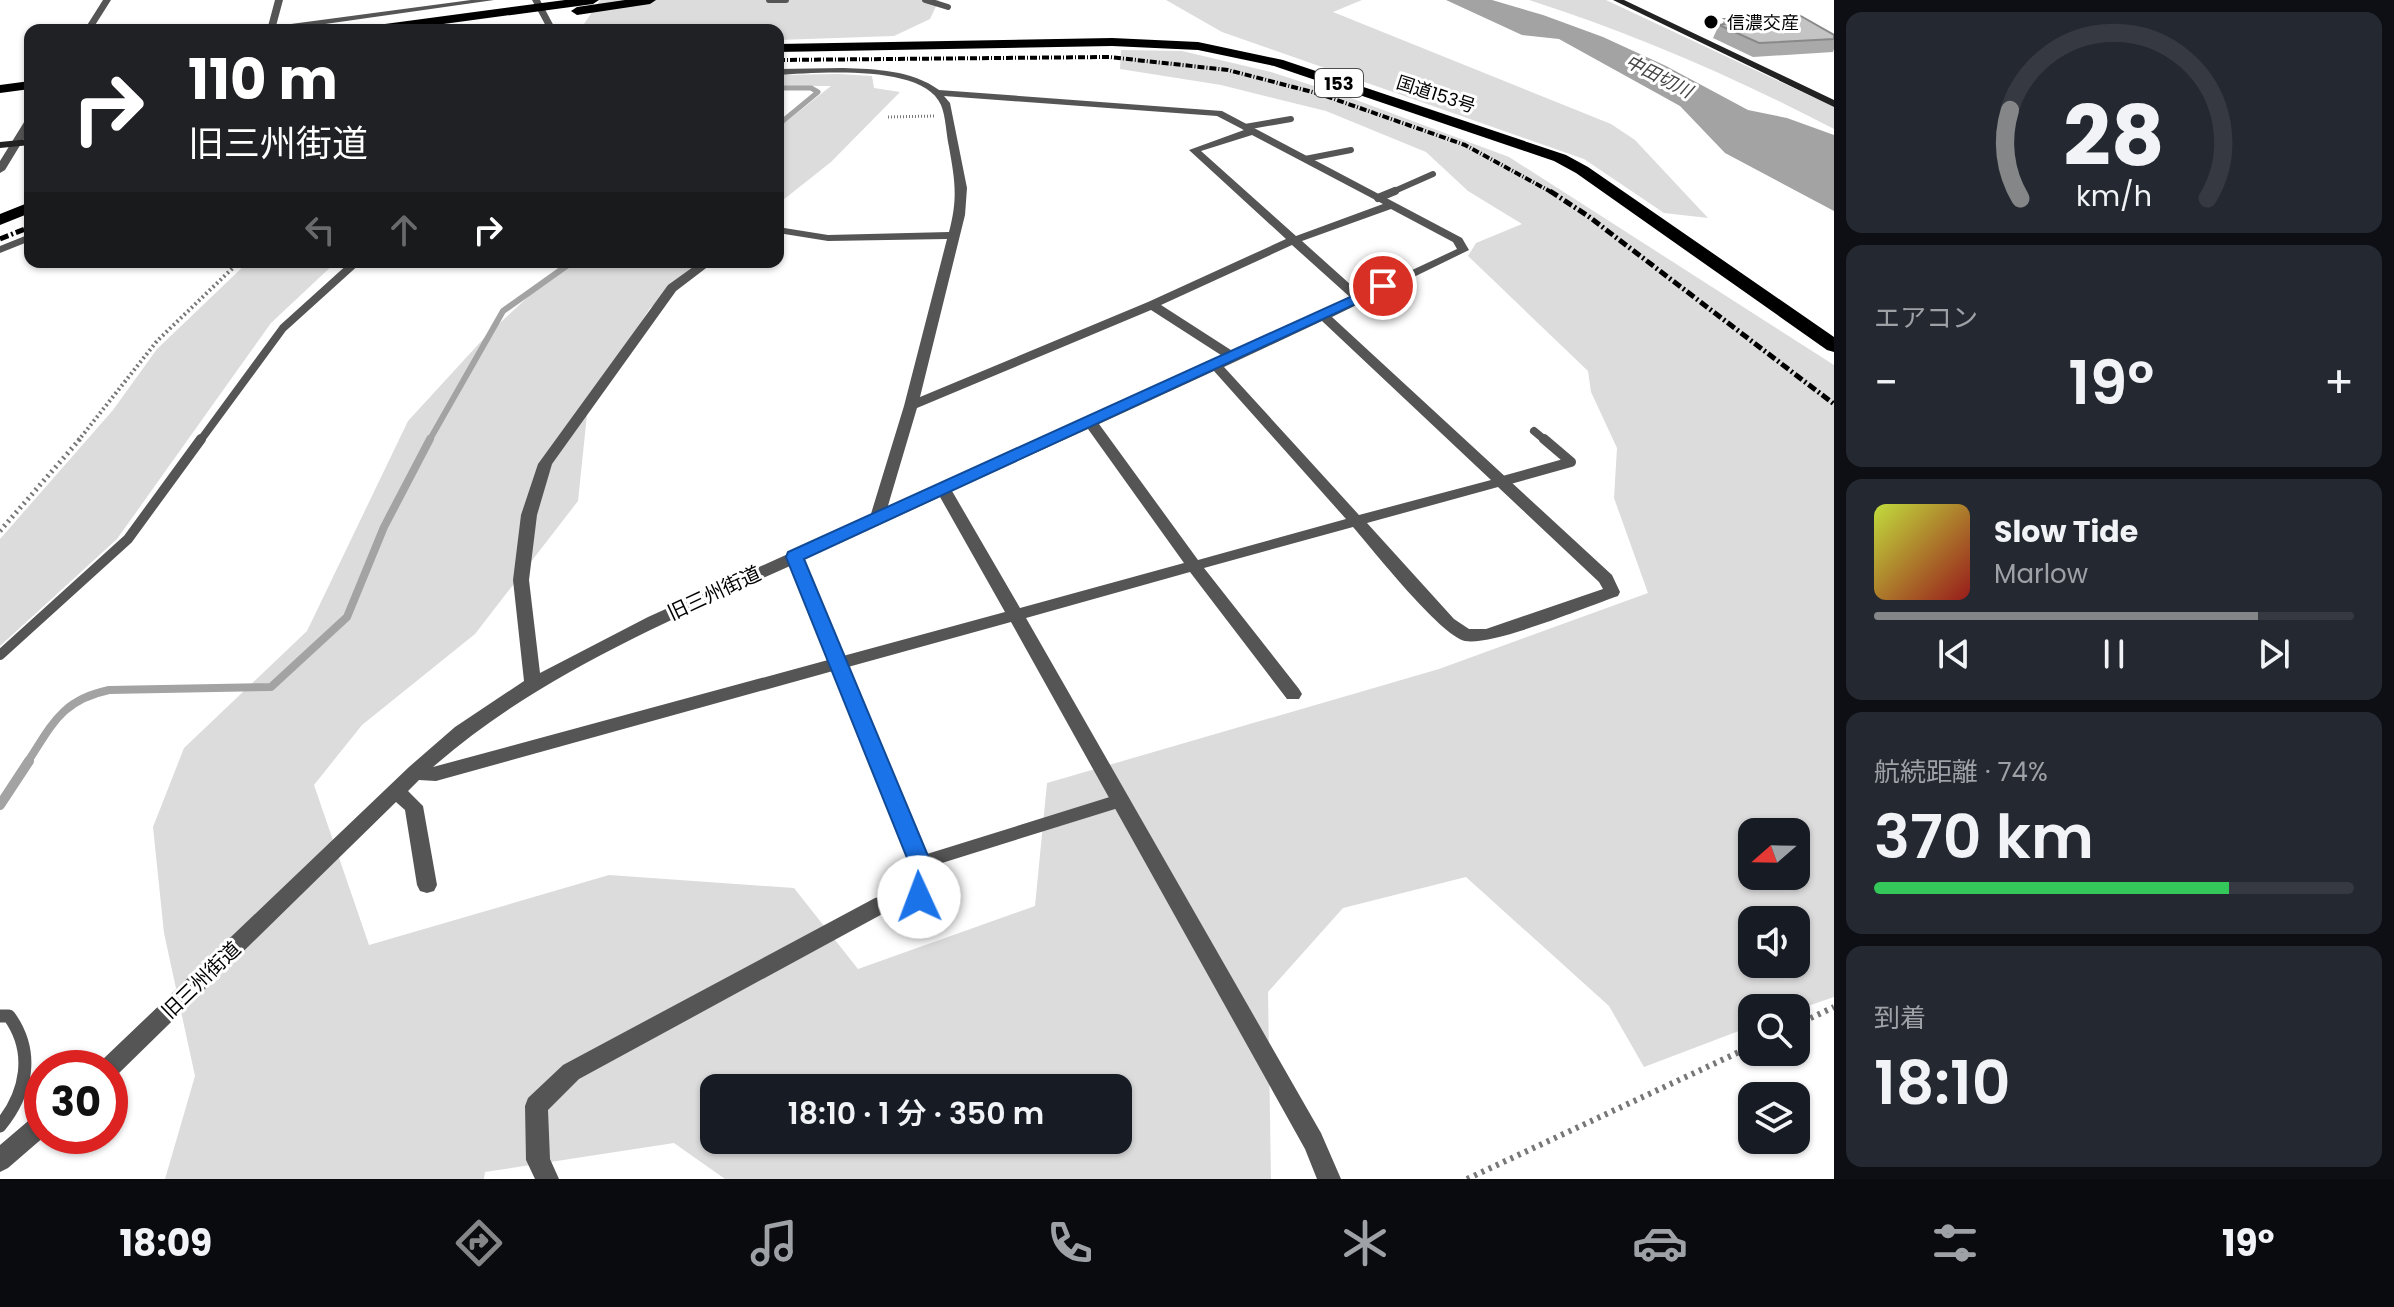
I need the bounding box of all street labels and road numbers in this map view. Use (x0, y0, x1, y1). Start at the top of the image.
road number: 153 (1315, 69, 1363, 97)
street label: 国道153号 (1393, 69, 1479, 119)
street label: 旧三州街道 (663, 559, 765, 627)
street label: 旧三州街道 (155, 935, 247, 1025)

